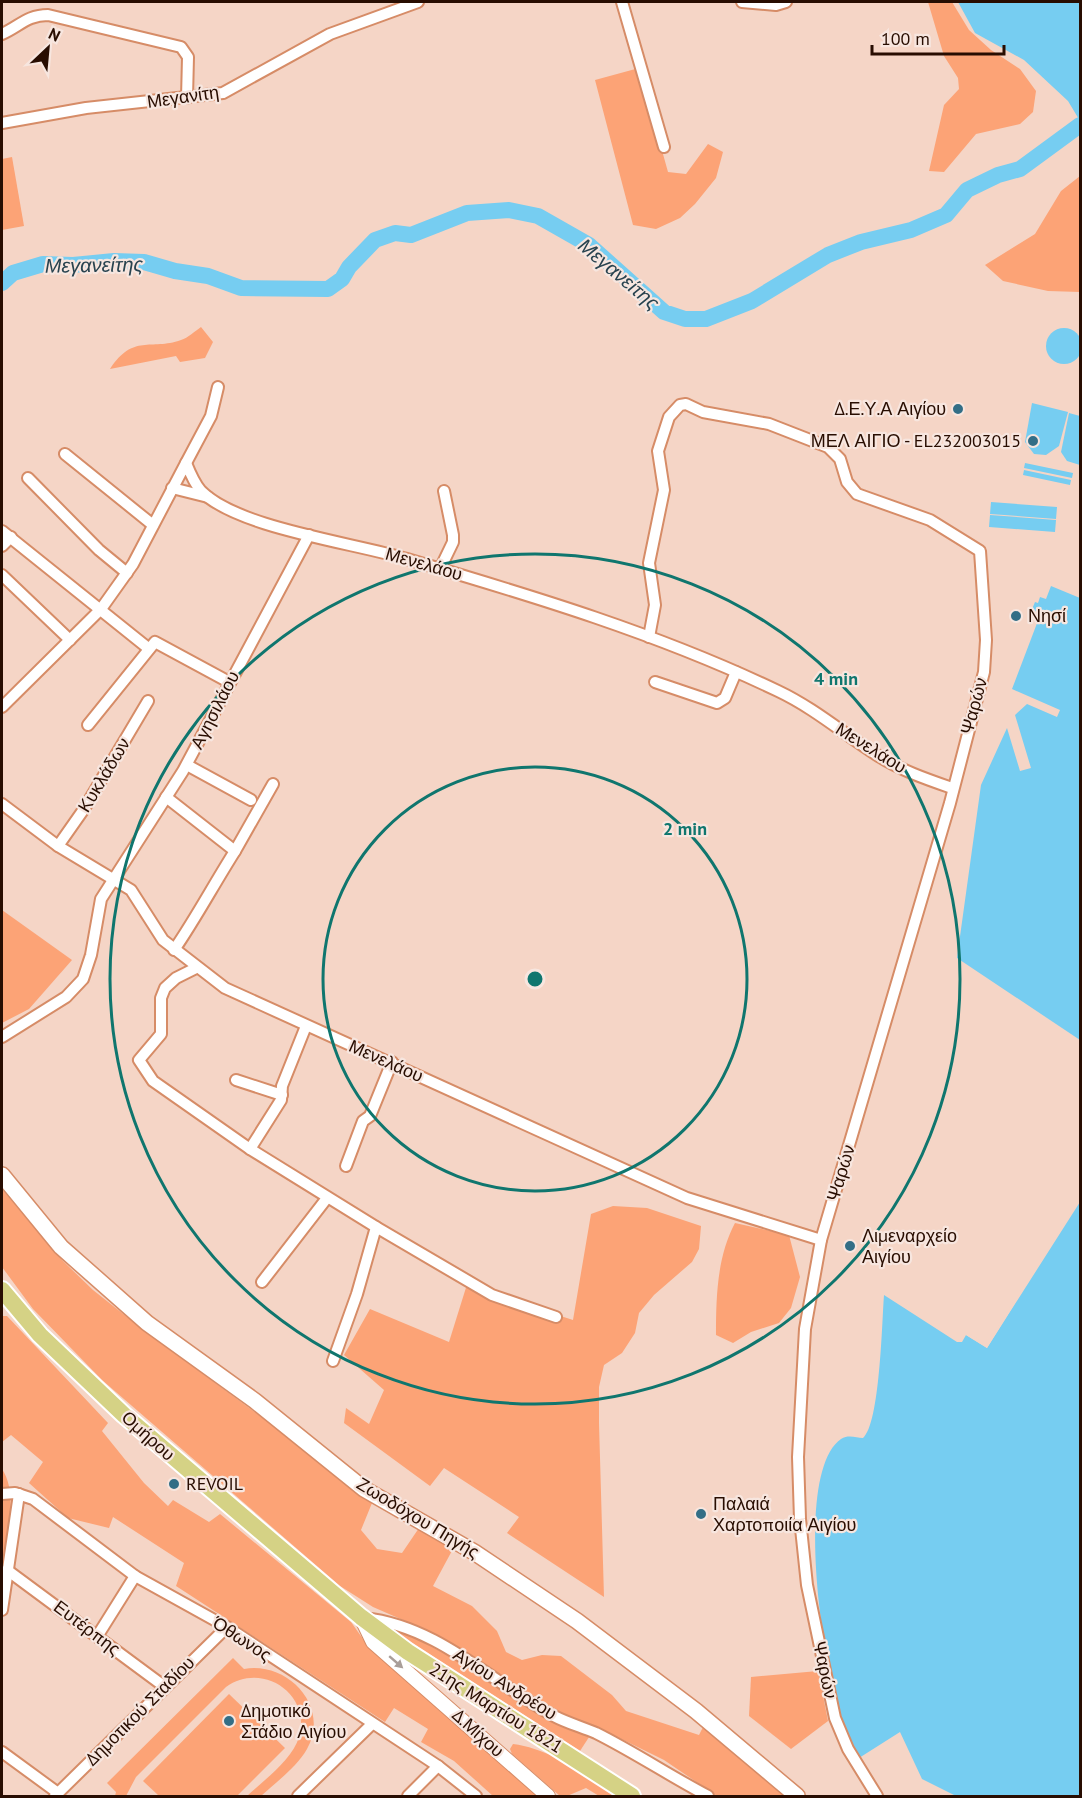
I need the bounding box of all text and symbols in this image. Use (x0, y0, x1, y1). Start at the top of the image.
north arrow (18, 18, 78, 78)
scale bar (872, 18, 1004, 56)
text: N (45, 23, 64, 46)
text: 100 m (881, 27, 930, 50)
street label: Μεγανίτη (145, 80, 220, 113)
water label: Μεγανείτης (573, 232, 665, 316)
water label: Μεγανείτης (45, 251, 144, 279)
place label: Δ.Ε.Υ.Α Αιγίου (835, 397, 946, 420)
marker: Δ.Ε.Υ.Α Αιγίου (951, 402, 965, 416)
place label: ΜΕΛ ΑΙΓΙΟ - EL232003015 (811, 429, 1021, 452)
marker: ΜΕΛ ΑΙΓΙΟ - EL232003015 (1026, 434, 1040, 448)
street label: Μενελάου (383, 542, 465, 585)
place label: Νησί (1028, 604, 1066, 627)
marker: Νησί (1009, 609, 1023, 623)
street label: Αγησιλάου (185, 667, 244, 753)
text: 4 min (814, 667, 858, 690)
street label: Ψαρών (955, 675, 992, 737)
street label: Μενελάου (832, 717, 911, 778)
street label: Κυκλάδων (72, 733, 135, 816)
text: 2 min (663, 817, 707, 840)
centre of rings (525, 969, 545, 989)
street label: Μενελάου (345, 1034, 427, 1087)
street label: Ψαρών (821, 1142, 860, 1204)
place label: Λιμεναρχείο Αιγίου (862, 1224, 957, 1268)
marker: Λιμεναρχείο Αιγίου (843, 1239, 857, 1253)
street label: Ομήρου (117, 1406, 180, 1466)
place label: REVOIL (186, 1472, 243, 1495)
street label: Ζωοδόχου Πηγής (353, 1472, 484, 1563)
marker: REVOIL (167, 1477, 181, 1491)
place label: Παλαιά Χαρτοποιία Αιγίου (713, 1492, 856, 1536)
marker: Παλαιά Χαρτοποιία Αιγίου (694, 1507, 708, 1521)
street label: Ευτέρπης (49, 1595, 126, 1660)
street label: Όθωνος (208, 1610, 276, 1666)
street label: Ψαρών (808, 1639, 843, 1701)
street label: Αγίου Ανδρέου (449, 1643, 561, 1725)
street label: Δημοτικού Σταδίου (80, 1651, 199, 1770)
one-way arrow (388, 1655, 403, 1668)
street label: 21ης Μαρτίου 1821 (425, 1657, 567, 1758)
place label: Δημοτικό Στάδιο Αιγίου (241, 1699, 346, 1743)
street label: Δ.Μίχου (448, 1703, 509, 1762)
marker: Δημοτικό Στάδιο Αιγίου (222, 1714, 236, 1728)

